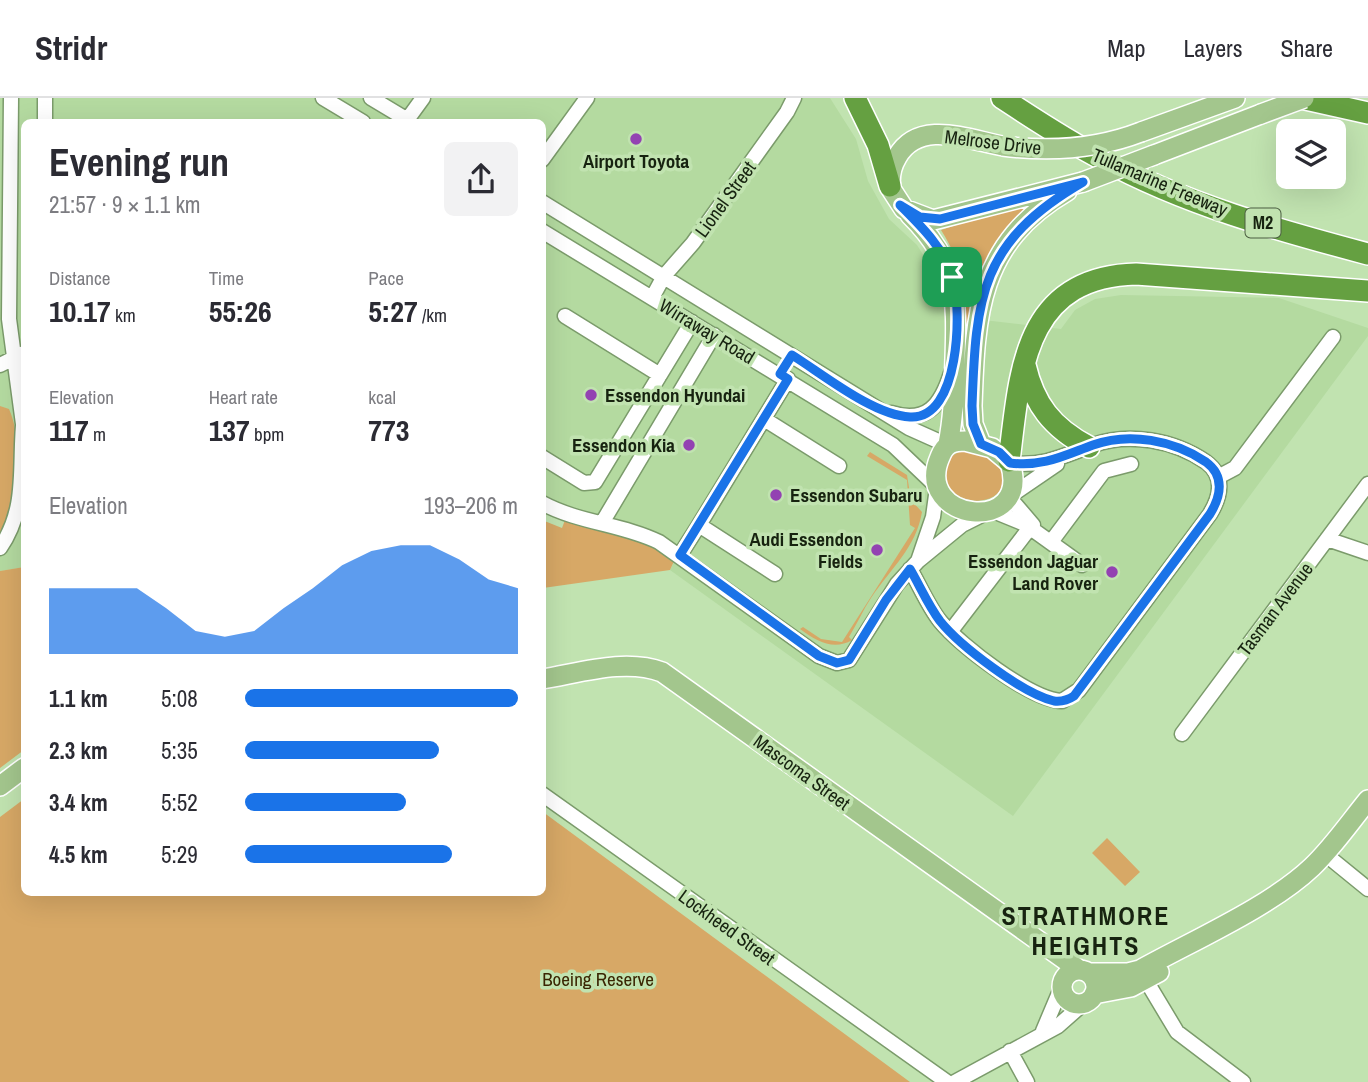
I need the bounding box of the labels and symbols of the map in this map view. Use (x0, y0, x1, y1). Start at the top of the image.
street label: Melrose Drive (943, 123, 1043, 161)
marker: Airport Toyota (628, 131, 644, 147)
street label: Tullamarine Freeway (1088, 142, 1232, 222)
place label: Airport Toyota (583, 148, 689, 174)
street label: Lionel Street (689, 155, 762, 242)
road number: M2 (1246, 208, 1280, 238)
pin (922, 247, 982, 307)
street label: Wirraway Road (654, 292, 760, 370)
place label: Essendon Hyundai (605, 382, 745, 408)
marker: Essendon Hyundai (583, 387, 599, 403)
place label: Essendon Kia (572, 432, 675, 458)
marker: Essendon Kia (681, 437, 697, 453)
place label: Essendon Subaru (790, 482, 922, 508)
marker: Essendon Subaru (768, 487, 784, 503)
place label: Audi Essendon Fields (750, 526, 863, 574)
marker: Audi Essendon Fields (869, 542, 885, 558)
place label: Essendon Jaguar Land Rover (968, 548, 1098, 596)
street label: Tasman Avenue (1231, 557, 1319, 661)
marker: Essendon Jaguar Land Rover (1104, 564, 1120, 580)
street label: Mascoma Street (748, 728, 856, 816)
street label: Lockheed Street (673, 883, 781, 971)
district label: STRATHMORE HEIGHTS (1002, 898, 1170, 963)
park label: Boeing Reserve (542, 966, 654, 992)

